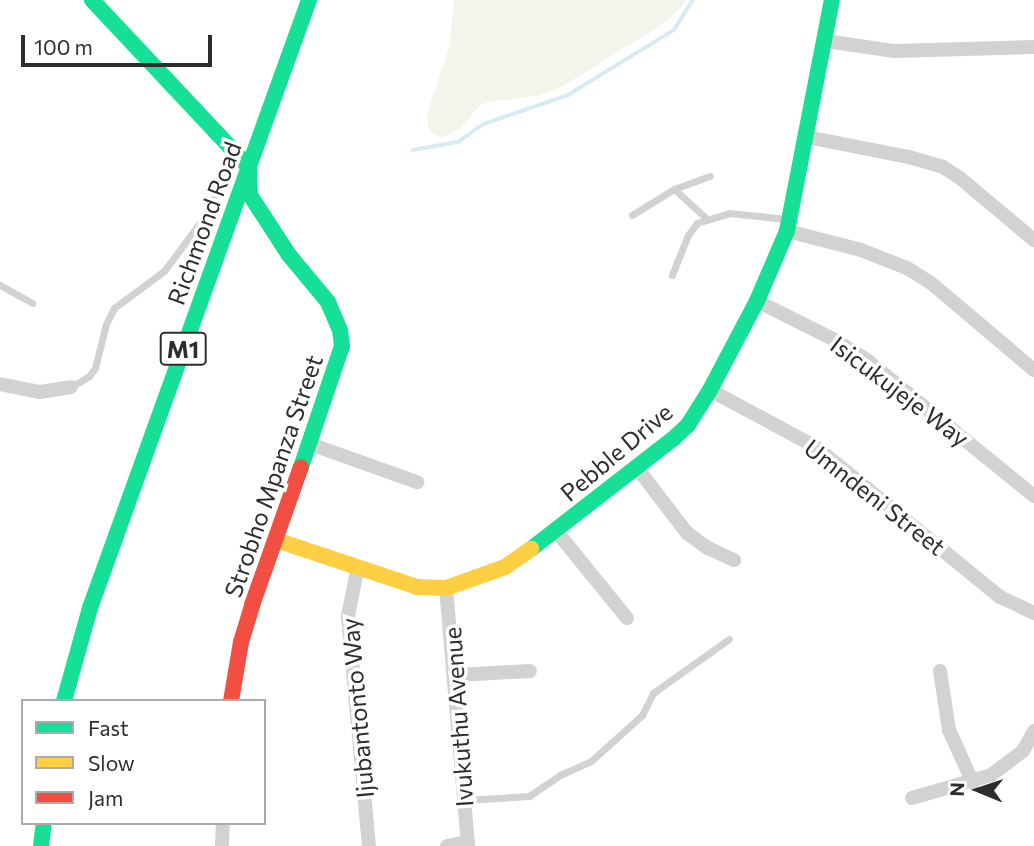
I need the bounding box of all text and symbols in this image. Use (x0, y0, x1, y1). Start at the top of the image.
scale bar (24, 21, 215, 65)
text: 100 m (34, 34, 93, 59)
street label: Richmond Road (161, 138, 247, 308)
road number: M1 (158, 330, 208, 368)
street label: Isicukujeje Way (825, 330, 975, 452)
street label: Strobho Mpanza Street (218, 351, 328, 601)
street label: Pebble Drive (554, 397, 678, 507)
street label: Umndeni Street (799, 433, 951, 561)
street label: Ijubantonto Way (335, 617, 379, 799)
street label: Ivukuthu Avenue (437, 626, 479, 808)
legend (21, 699, 266, 825)
text: Fast (88, 715, 129, 740)
text: Slow (88, 750, 135, 775)
north arrow (943, 755, 1013, 825)
text: N (945, 782, 968, 797)
text: Jam (88, 785, 123, 810)

